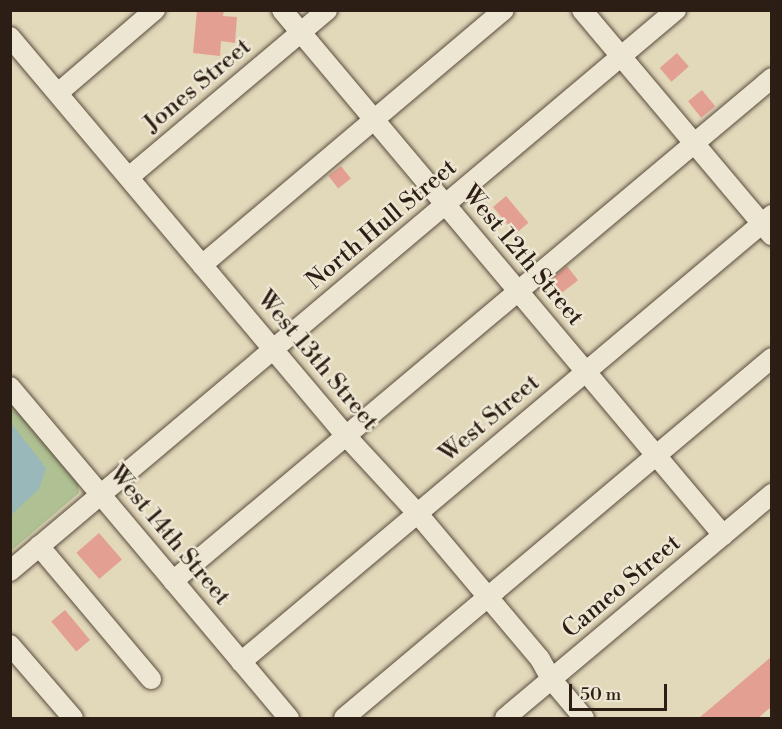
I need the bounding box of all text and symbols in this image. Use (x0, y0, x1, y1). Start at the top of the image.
street label: Jones Street (139, 33, 257, 139)
street label: North Hull Street (301, 154, 463, 296)
street label: West 12th Street (455, 180, 589, 332)
street label: West 13th Street (250, 285, 384, 437)
street label: West Street (434, 369, 546, 469)
street label: West 14th Street (102, 460, 236, 612)
street label: Cameo Street (557, 529, 687, 645)
scale bar (572, 672, 670, 710)
text: 50 m (580, 683, 621, 706)

